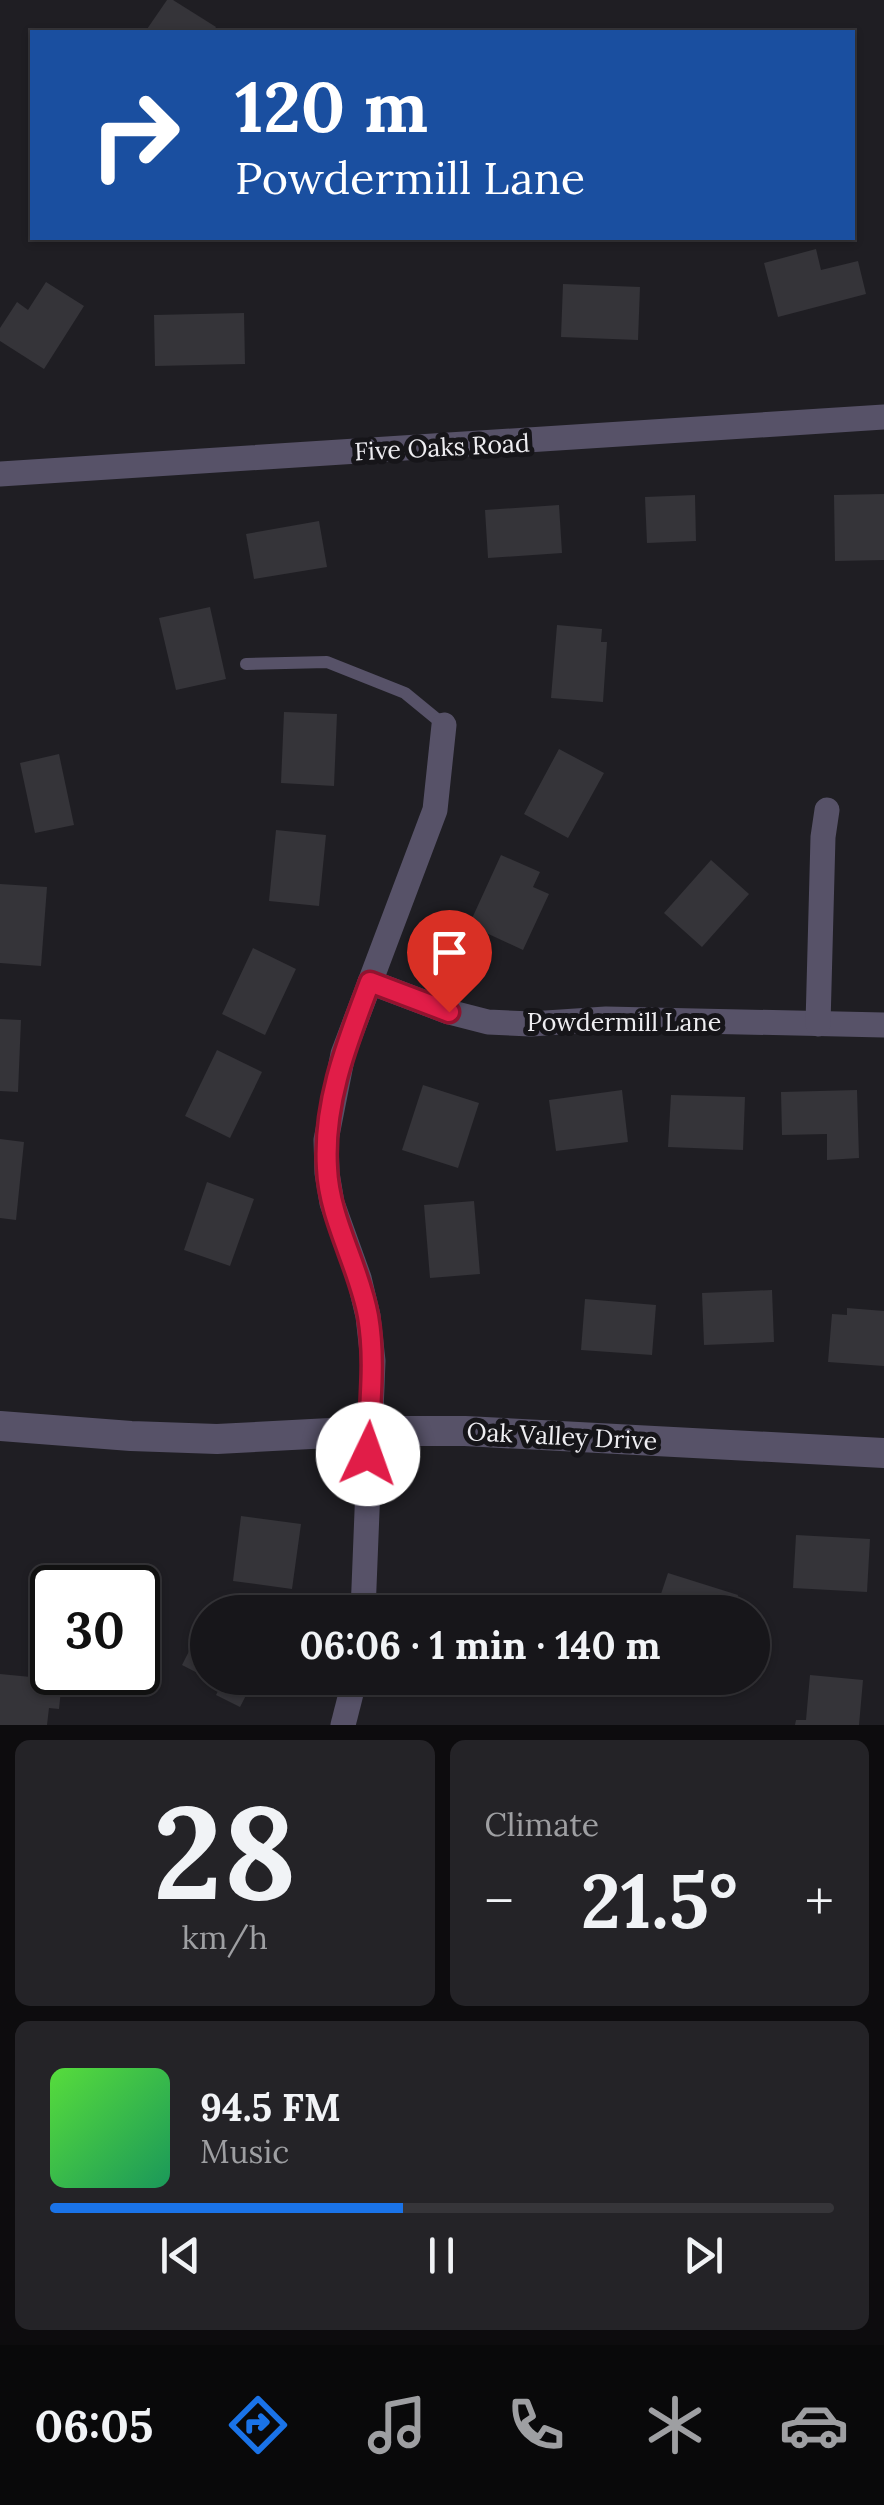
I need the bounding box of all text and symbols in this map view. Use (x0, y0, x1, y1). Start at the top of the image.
text: 120 m (235, 62, 428, 151)
icon: right (70, 70, 200, 200)
text: Powdermill Lane (235, 149, 585, 206)
street label: Five Oaks Road (354, 426, 531, 468)
pin (407, 910, 492, 1013)
icon: arrive (422, 925, 477, 980)
street label: Powdermill Lane (527, 1006, 721, 1038)
position arrow (316, 1402, 420, 1506)
street label: Oak Valley Drive (466, 1415, 658, 1457)
speed limit sign: 30 (30, 1565, 160, 1695)
text: 06:06 · 1 min · 140 m (299, 1621, 661, 1669)
text: 28 (153, 1768, 297, 1935)
text: Climate (485, 1804, 599, 1845)
text: 21.5° (581, 1853, 738, 1949)
text: − (485, 1866, 514, 1936)
text: + (805, 1866, 834, 1936)
text: km/h (182, 1917, 268, 1958)
text: 94.5 FM (200, 2083, 341, 2131)
text: Music (200, 2131, 289, 2172)
icon: previous (153, 2228, 208, 2283)
icon: pause (414, 2228, 469, 2283)
icon: next (676, 2228, 731, 2283)
icon: directions (223, 2390, 293, 2460)
icon: music (362, 2390, 432, 2460)
icon: phone (501, 2390, 571, 2460)
icon: climate (640, 2390, 710, 2460)
icon: car (779, 2390, 849, 2460)
text: 06:05 (35, 2397, 153, 2454)

